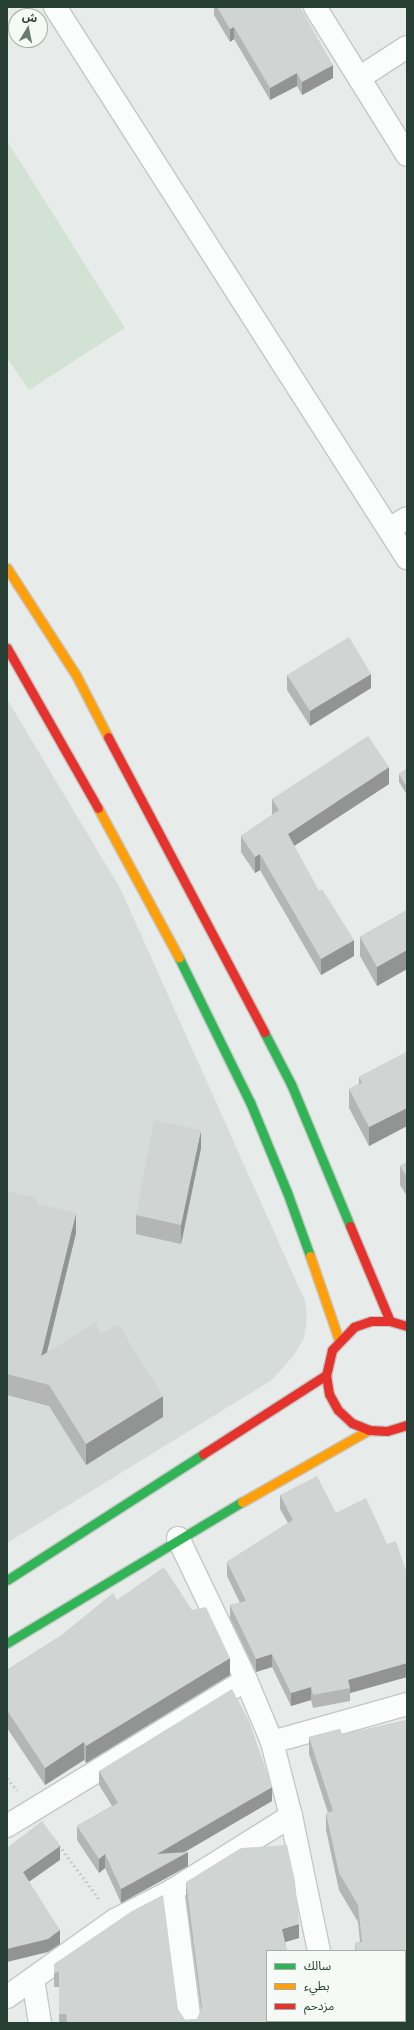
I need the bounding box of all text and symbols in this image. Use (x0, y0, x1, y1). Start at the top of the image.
north arrow (8, 8, 48, 48)
text: ش (21, 8, 39, 25)
legend (266, 1950, 406, 2022)
text: سالك (304, 1957, 331, 1974)
text: بطيء (304, 1977, 330, 1994)
text: مزدحم (304, 1997, 334, 2014)

